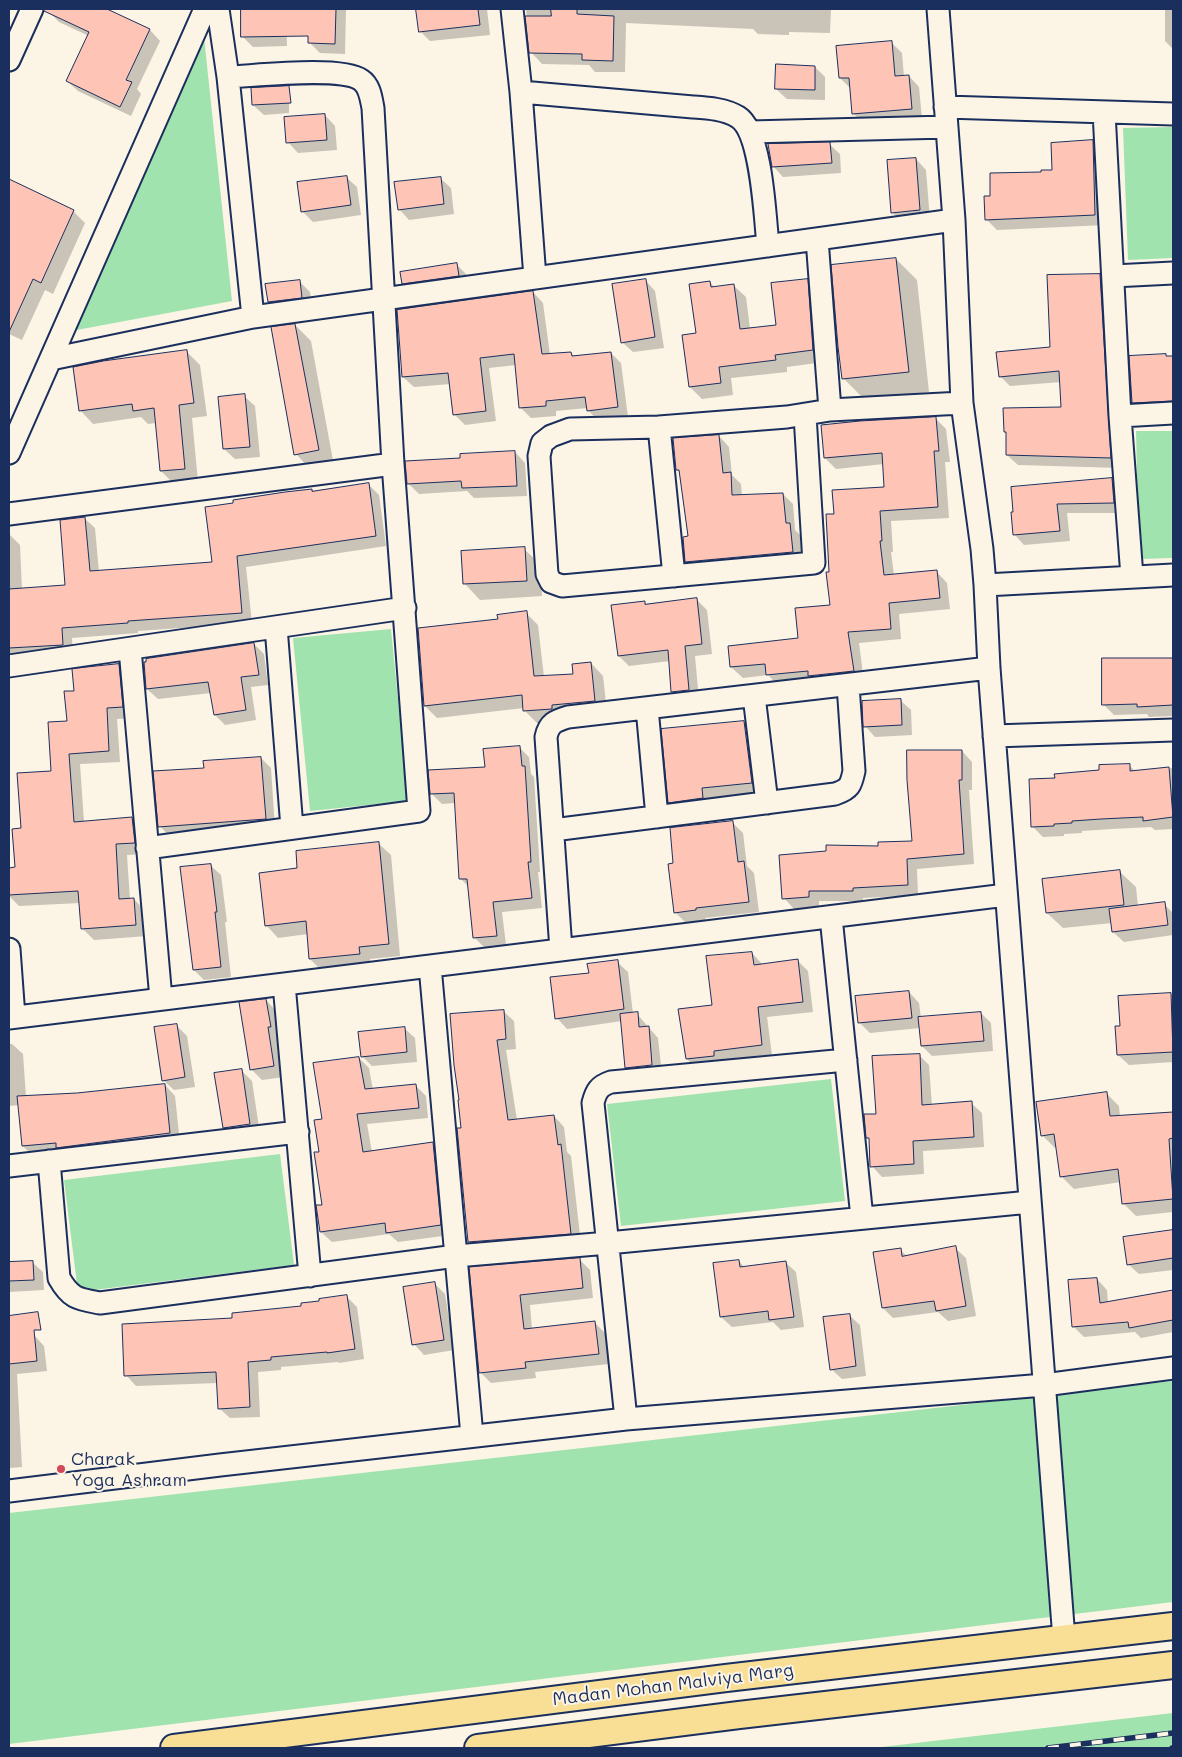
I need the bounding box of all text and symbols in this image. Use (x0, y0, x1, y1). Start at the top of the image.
place label: Charak Yoga Ashram (71, 1448, 187, 1490)
marker: Charak Yoga Ashram (55, 1463, 67, 1475)
street label: Madan Mohan Malviya Marg (551, 1660, 795, 1710)

